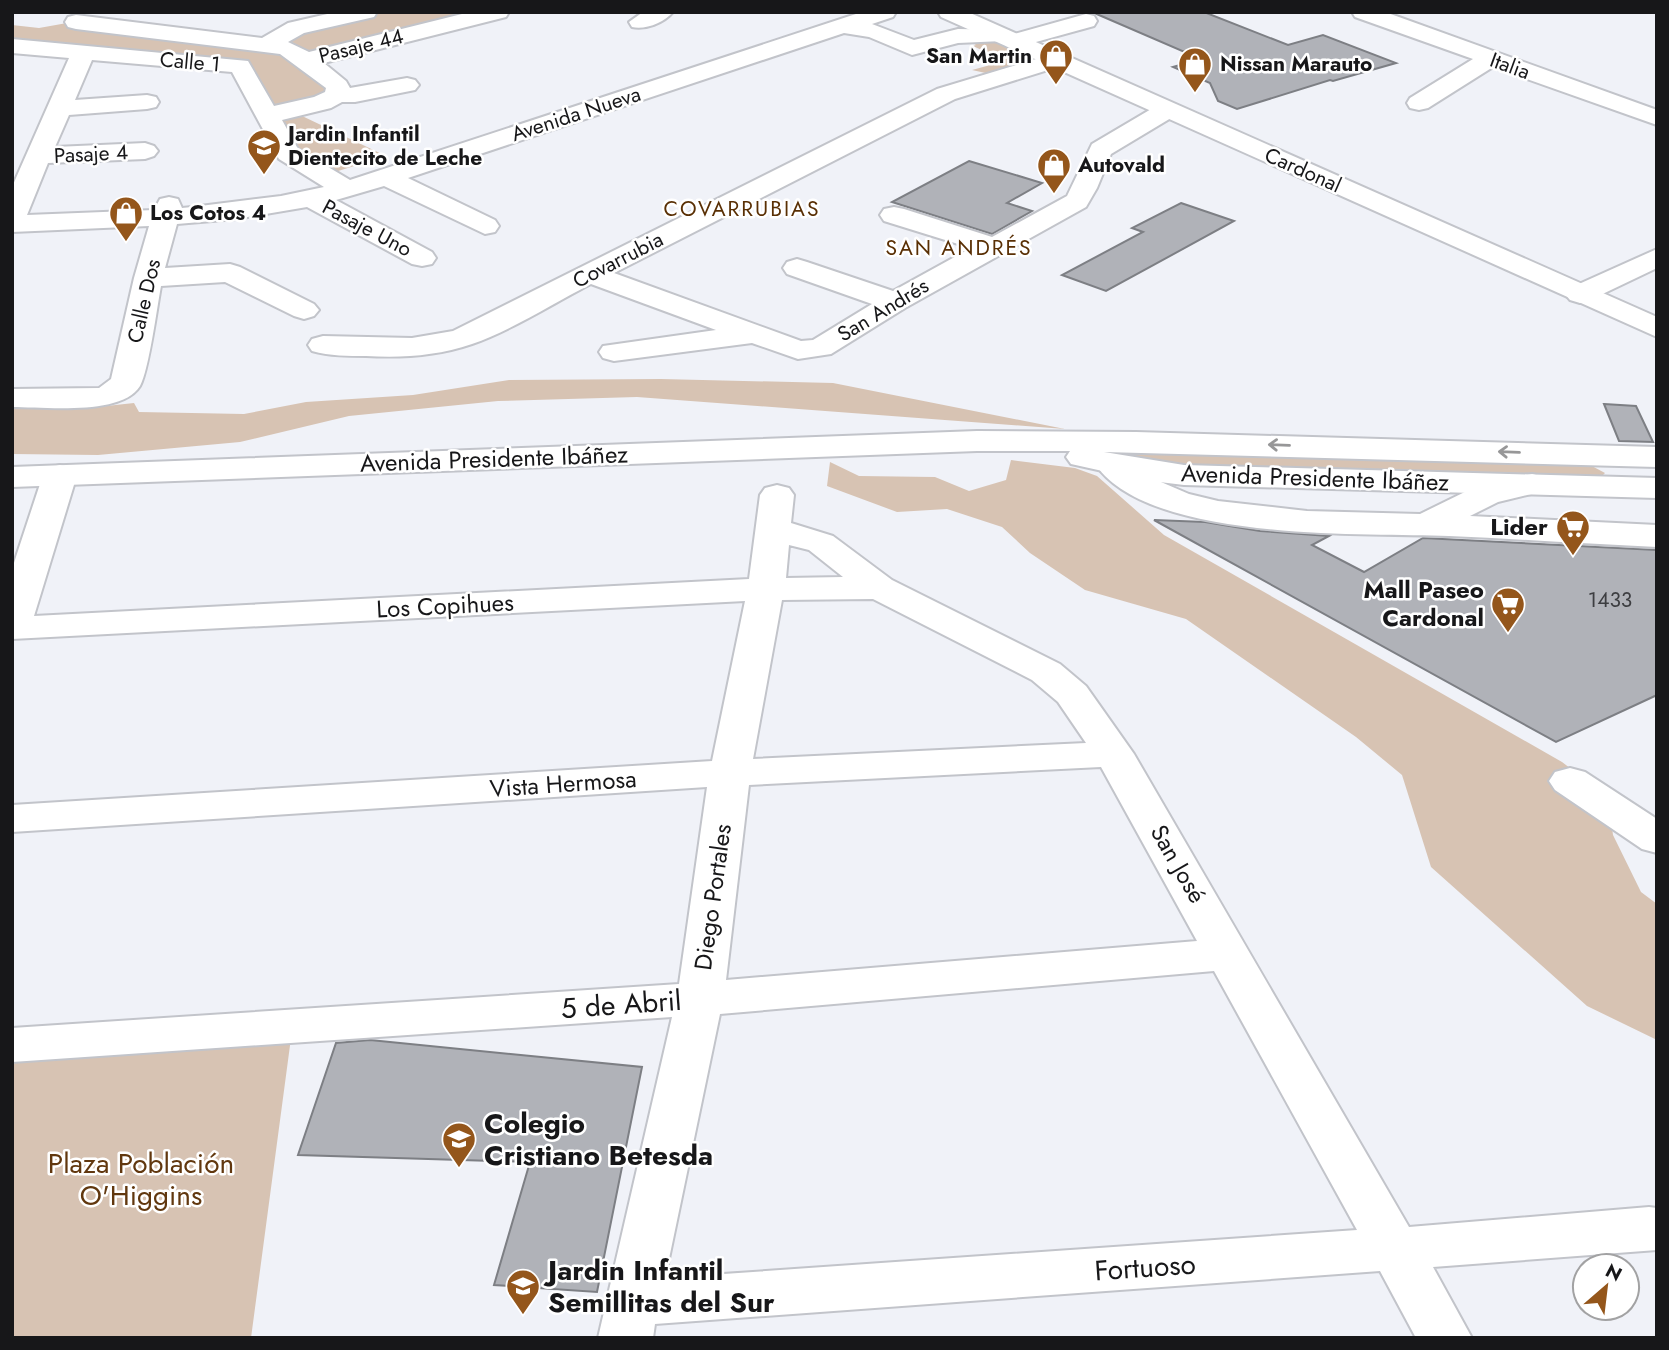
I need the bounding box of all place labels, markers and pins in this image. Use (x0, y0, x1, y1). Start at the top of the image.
shop icon: San Martin (1037, 37, 1075, 86)
place label: San Martin (926, 41, 1032, 71)
shop icon: Nissan Marauto (1176, 45, 1214, 94)
place label: Nissan Marauto (1220, 49, 1372, 79)
place label: Jardin Infantil Dientecito de Leche (284, 119, 482, 173)
school or university icon: Jardin Infantil Dientecito de Leche (245, 127, 283, 176)
shop icon: Autovald (1035, 146, 1073, 195)
place label: Autovald (1077, 150, 1165, 180)
shop icon: Los Cotos 4 (107, 194, 145, 243)
place label: Los Cotos 4 (150, 198, 266, 228)
supermarket icon: Lider (1554, 508, 1592, 557)
place label: Lider (1490, 509, 1548, 544)
place label: Mall Paseo Cardonal (1363, 572, 1484, 635)
supermarket icon: Mall Paseo Cardonal (1489, 585, 1527, 634)
place label: Colegio Cristiano Betesda (484, 1103, 713, 1176)
school or university icon: Colegio Cristiano Betesda (440, 1120, 478, 1169)
place label: Jardin Infantil Semillitas del Sur (543, 1250, 775, 1323)
school or university icon: Jardin Infantil Semillitas del Sur (504, 1267, 542, 1316)

